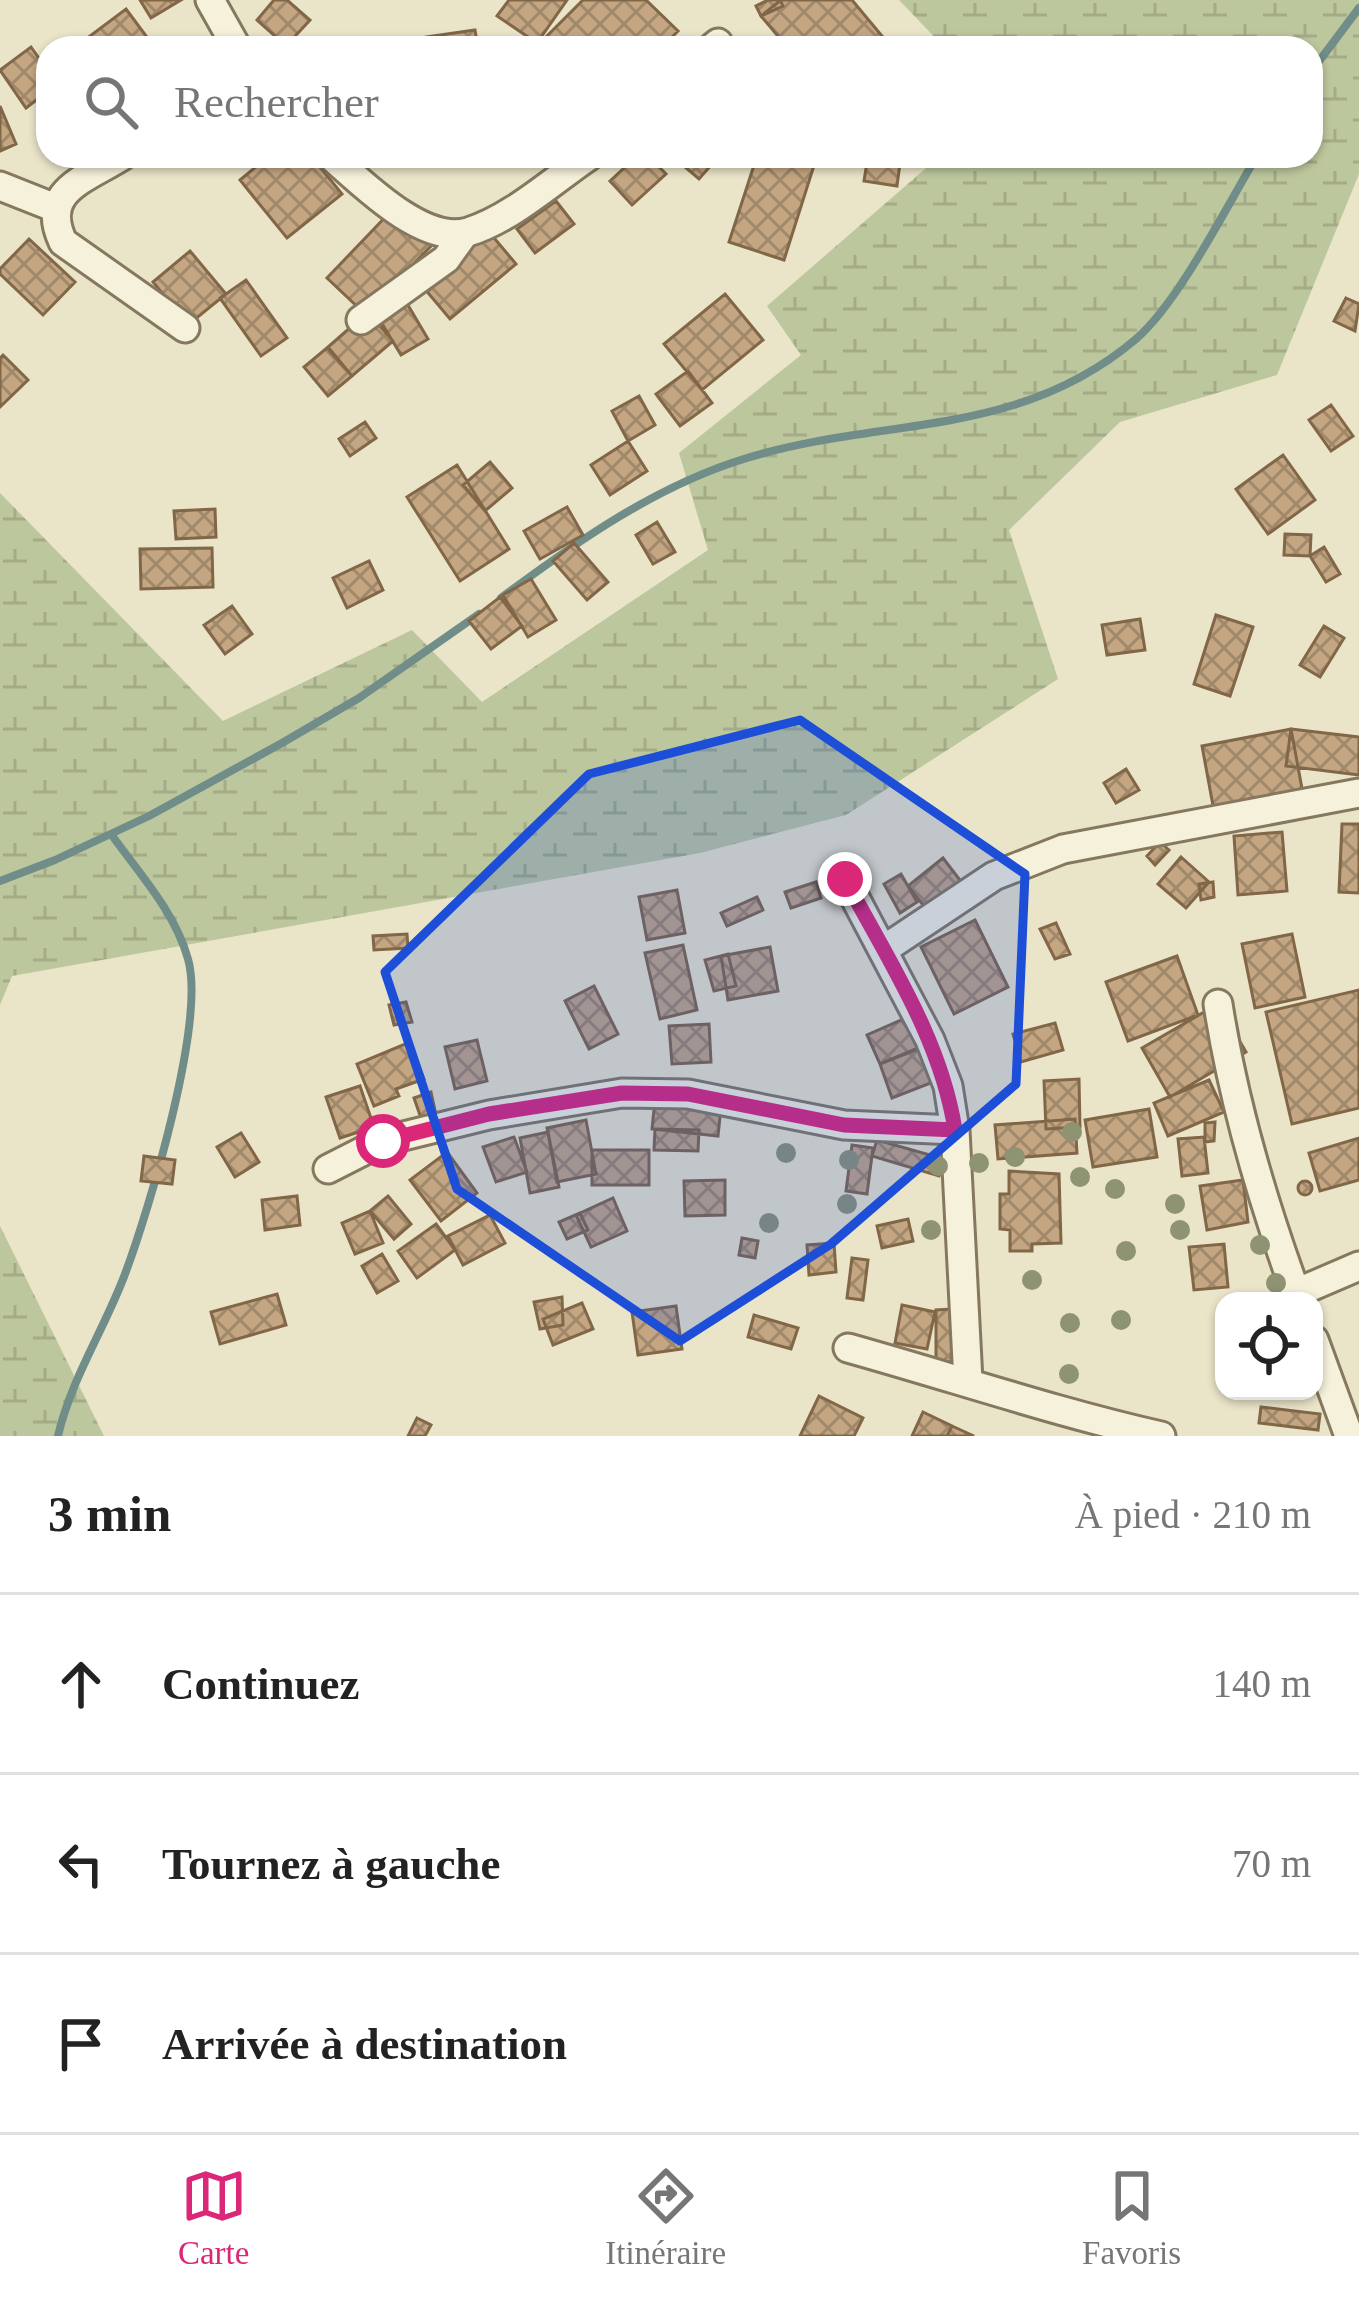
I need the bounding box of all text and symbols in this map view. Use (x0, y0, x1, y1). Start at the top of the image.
search box (36, 36, 1323, 168)
icon: search (78, 69, 144, 135)
text: Rechercher (174, 77, 379, 127)
route end (818, 852, 872, 906)
route start (356, 1114, 410, 1168)
map controls (1215, 1292, 1323, 1400)
button: locate (1215, 1292, 1323, 1400)
text: 3 min (48, 1486, 171, 1542)
text: À pied · 210 m (1075, 1493, 1311, 1536)
icon: ahead (48, 1651, 114, 1717)
text: Continuez (162, 1659, 360, 1709)
text: 140 m (1212, 1662, 1311, 1705)
icon: left (48, 1831, 114, 1897)
text: Tournez à gauche (162, 1839, 500, 1889)
text: 70 m (1232, 1842, 1311, 1885)
icon: arrive (48, 2011, 114, 2077)
text: Arrivée à destination (162, 2019, 567, 2069)
tab: Carte (178, 2163, 249, 2272)
tab: Itinéraire (605, 2163, 726, 2272)
tab: Favoris (1082, 2163, 1181, 2272)

